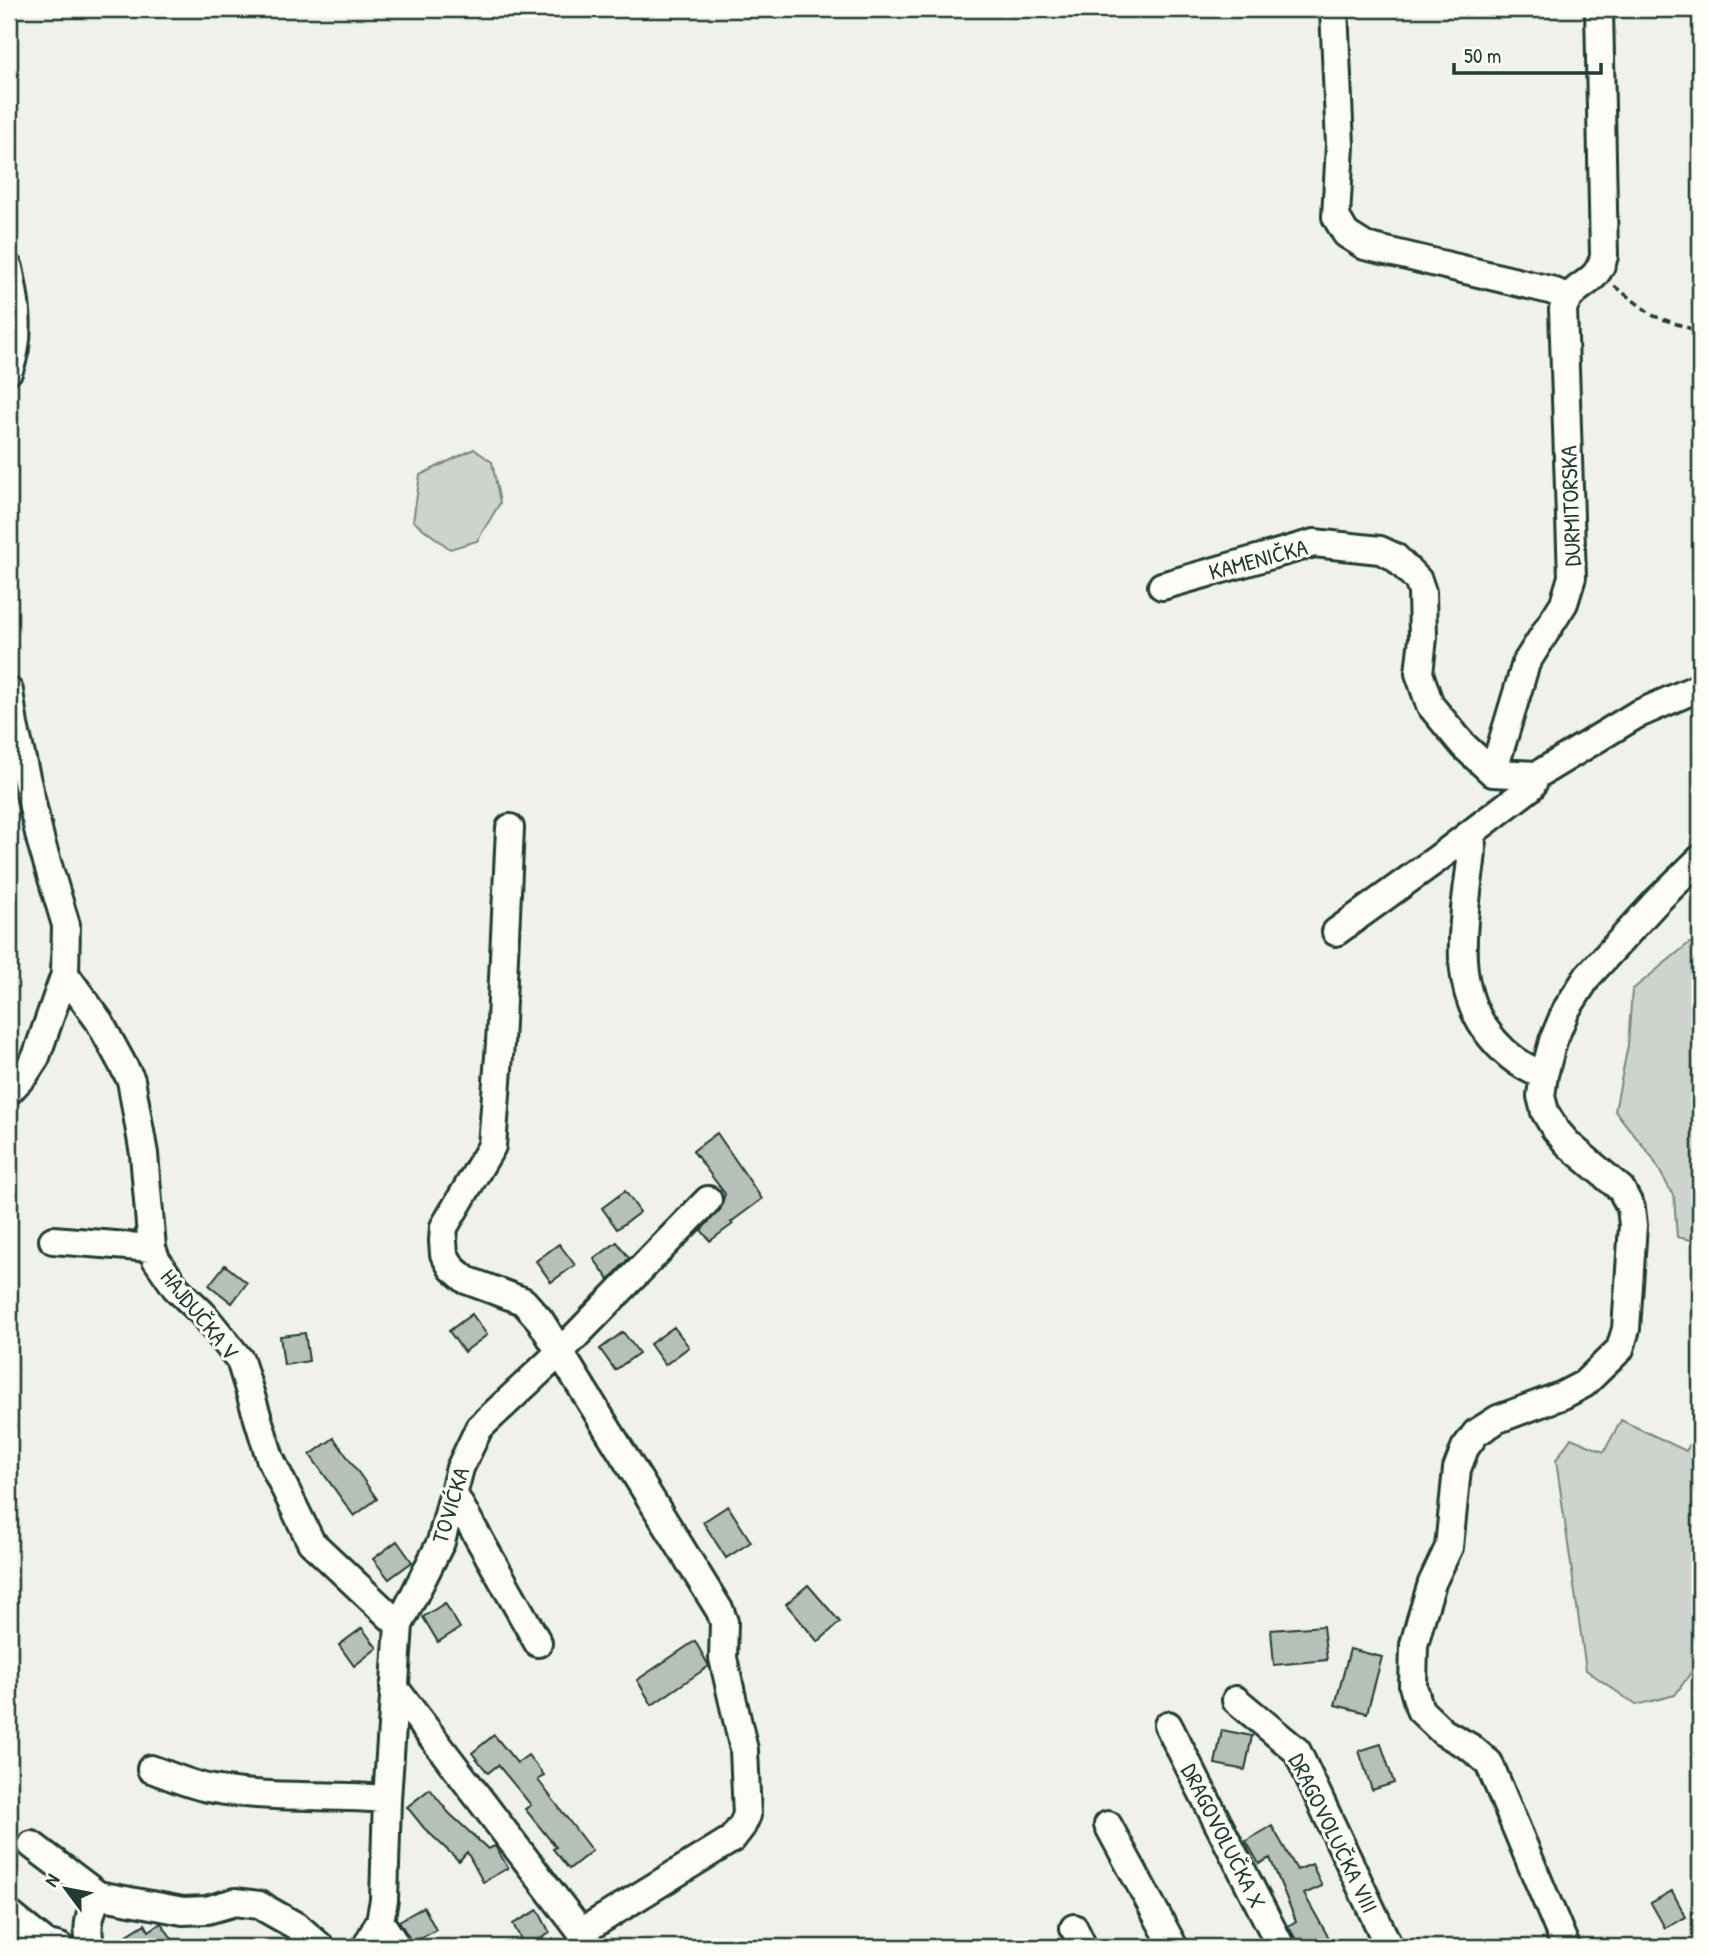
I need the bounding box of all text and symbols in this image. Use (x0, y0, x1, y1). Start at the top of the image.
scale bar (1454, 32, 1600, 76)
text: 50 m (1464, 41, 1501, 70)
street label: DURMITORSKA (1552, 445, 1588, 567)
street label: KAMENIČKA (1205, 531, 1311, 587)
street label: HAJDUČKA V (154, 1262, 246, 1366)
street label: TOVIĆKA (424, 1463, 476, 1547)
street label: DRAGOVOLUČKA VIII (1282, 1748, 1386, 1918)
street label: DRAGOVOLUČKA X (1174, 1758, 1274, 1914)
north arrow (32, 1854, 102, 1924)
text: N (38, 1869, 65, 1891)

